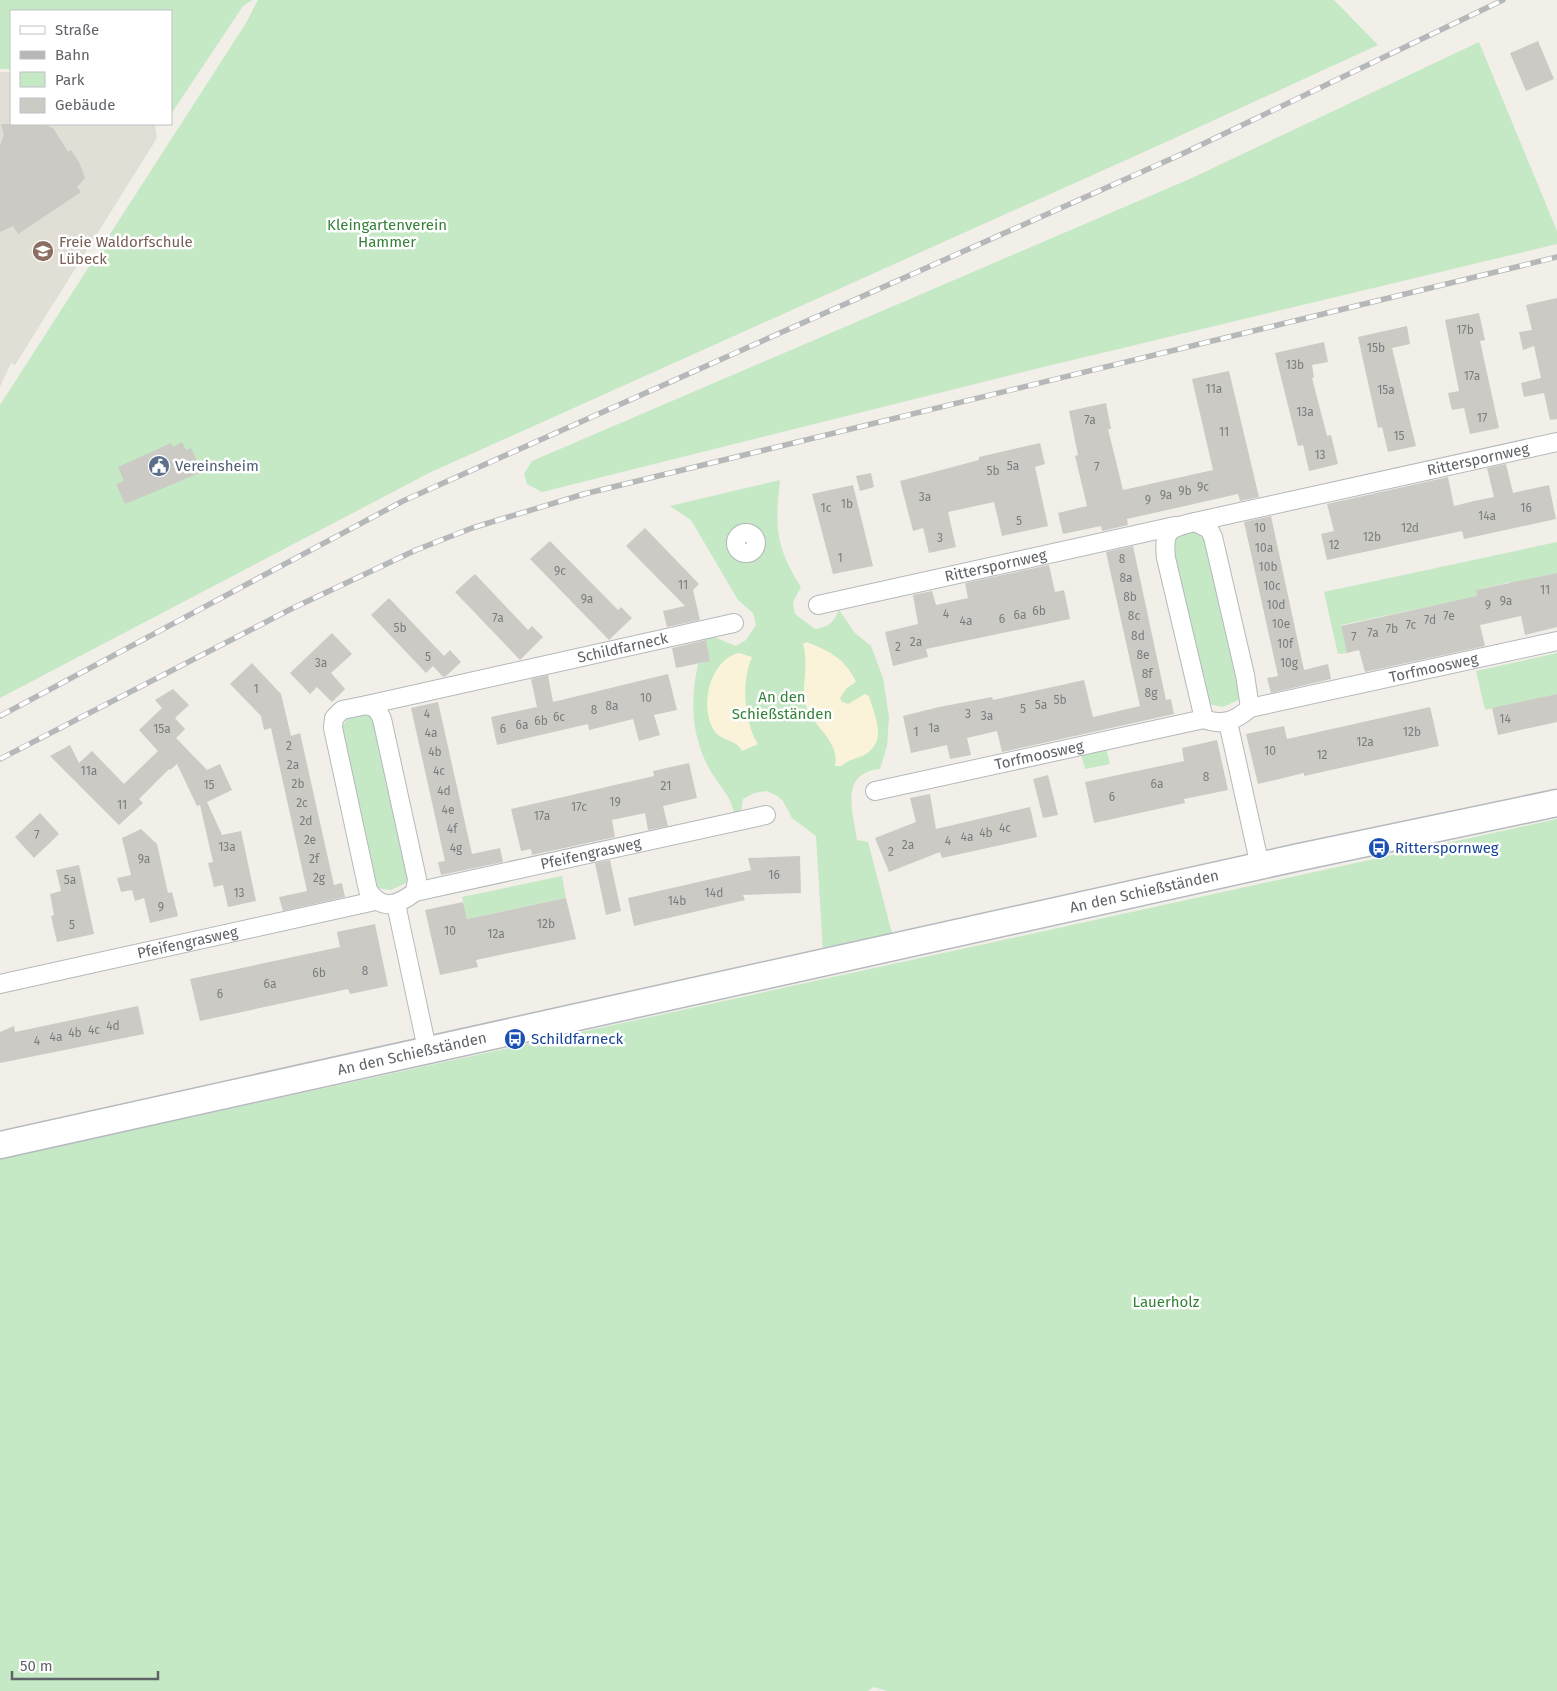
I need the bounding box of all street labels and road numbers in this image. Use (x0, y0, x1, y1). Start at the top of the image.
street label: Ritterspornweg (1426, 439, 1531, 479)
street label: Ritterspornweg (943, 546, 1048, 586)
street label: Schildfarneck (576, 629, 670, 667)
street label: Torfmoosweg (1388, 649, 1480, 686)
street label: Torfmoosweg (993, 737, 1085, 774)
street label: Pfeifengrasweg (539, 834, 643, 873)
street label: An den Schießständen (1068, 866, 1220, 917)
street label: Pfeifengrasweg (135, 923, 240, 962)
street label: An den Schießständen (336, 1028, 488, 1079)

